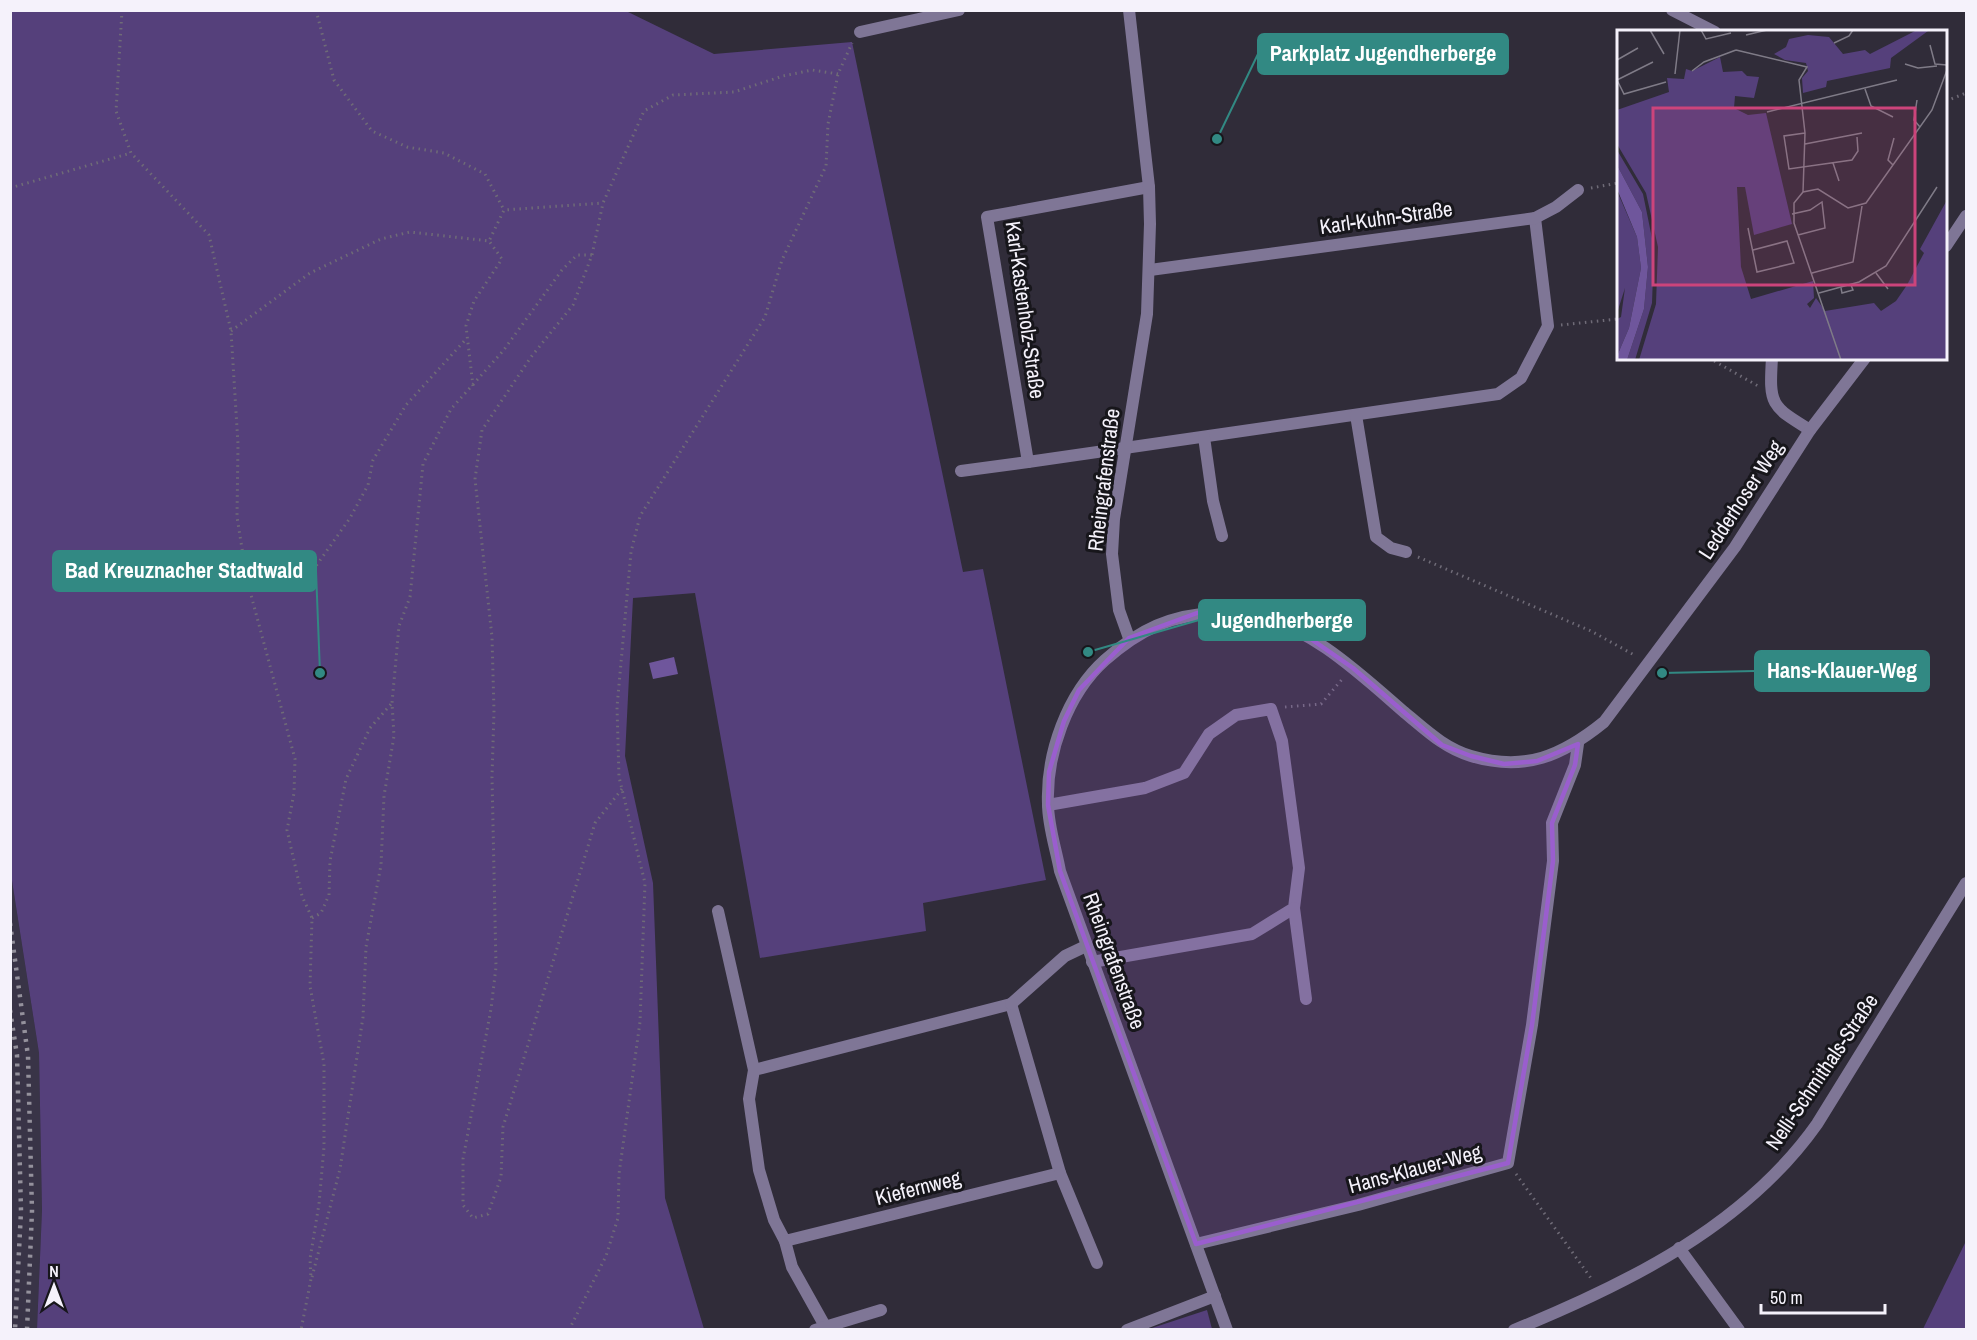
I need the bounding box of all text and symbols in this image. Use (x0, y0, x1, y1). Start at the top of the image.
inset map (1617, 30, 1947, 360)
callout: Parkplatz Jugendherberge (1258, 34, 1508, 74)
text: Parkplatz Jugendherberge (1270, 38, 1496, 68)
street label: Karl-Kuhn-Straße (1318, 194, 1454, 241)
street label: Karl-Kastenholz-Straße (999, 219, 1052, 401)
street label: Rheingrafenstraße (1080, 407, 1127, 553)
street label: Ledderhoser Weg (1691, 434, 1790, 565)
callout: Bad Kreuznacher Stadtwald (53, 551, 316, 591)
text: Bad Kreuznacher Stadtwald (65, 555, 303, 585)
callout: Jugendherberge (1199, 600, 1365, 640)
text: Jugendherberge (1211, 605, 1353, 635)
callout: Hans-Klauer-Weg (1755, 651, 1929, 691)
text: Hans-Klauer-Weg (1767, 655, 1917, 685)
street label: Rheingrafenstraße (1076, 888, 1153, 1033)
street label: Nelli-Schmithals-Straße (1758, 988, 1885, 1156)
street label: Hans-Klauer-Weg (1345, 1137, 1485, 1200)
street label: Kiefernweg (872, 1163, 964, 1212)
north arrow (24, 1256, 84, 1316)
text: N (49, 1260, 59, 1282)
scale bar (1761, 1277, 1886, 1315)
text: 50 m (1770, 1285, 1803, 1310)

